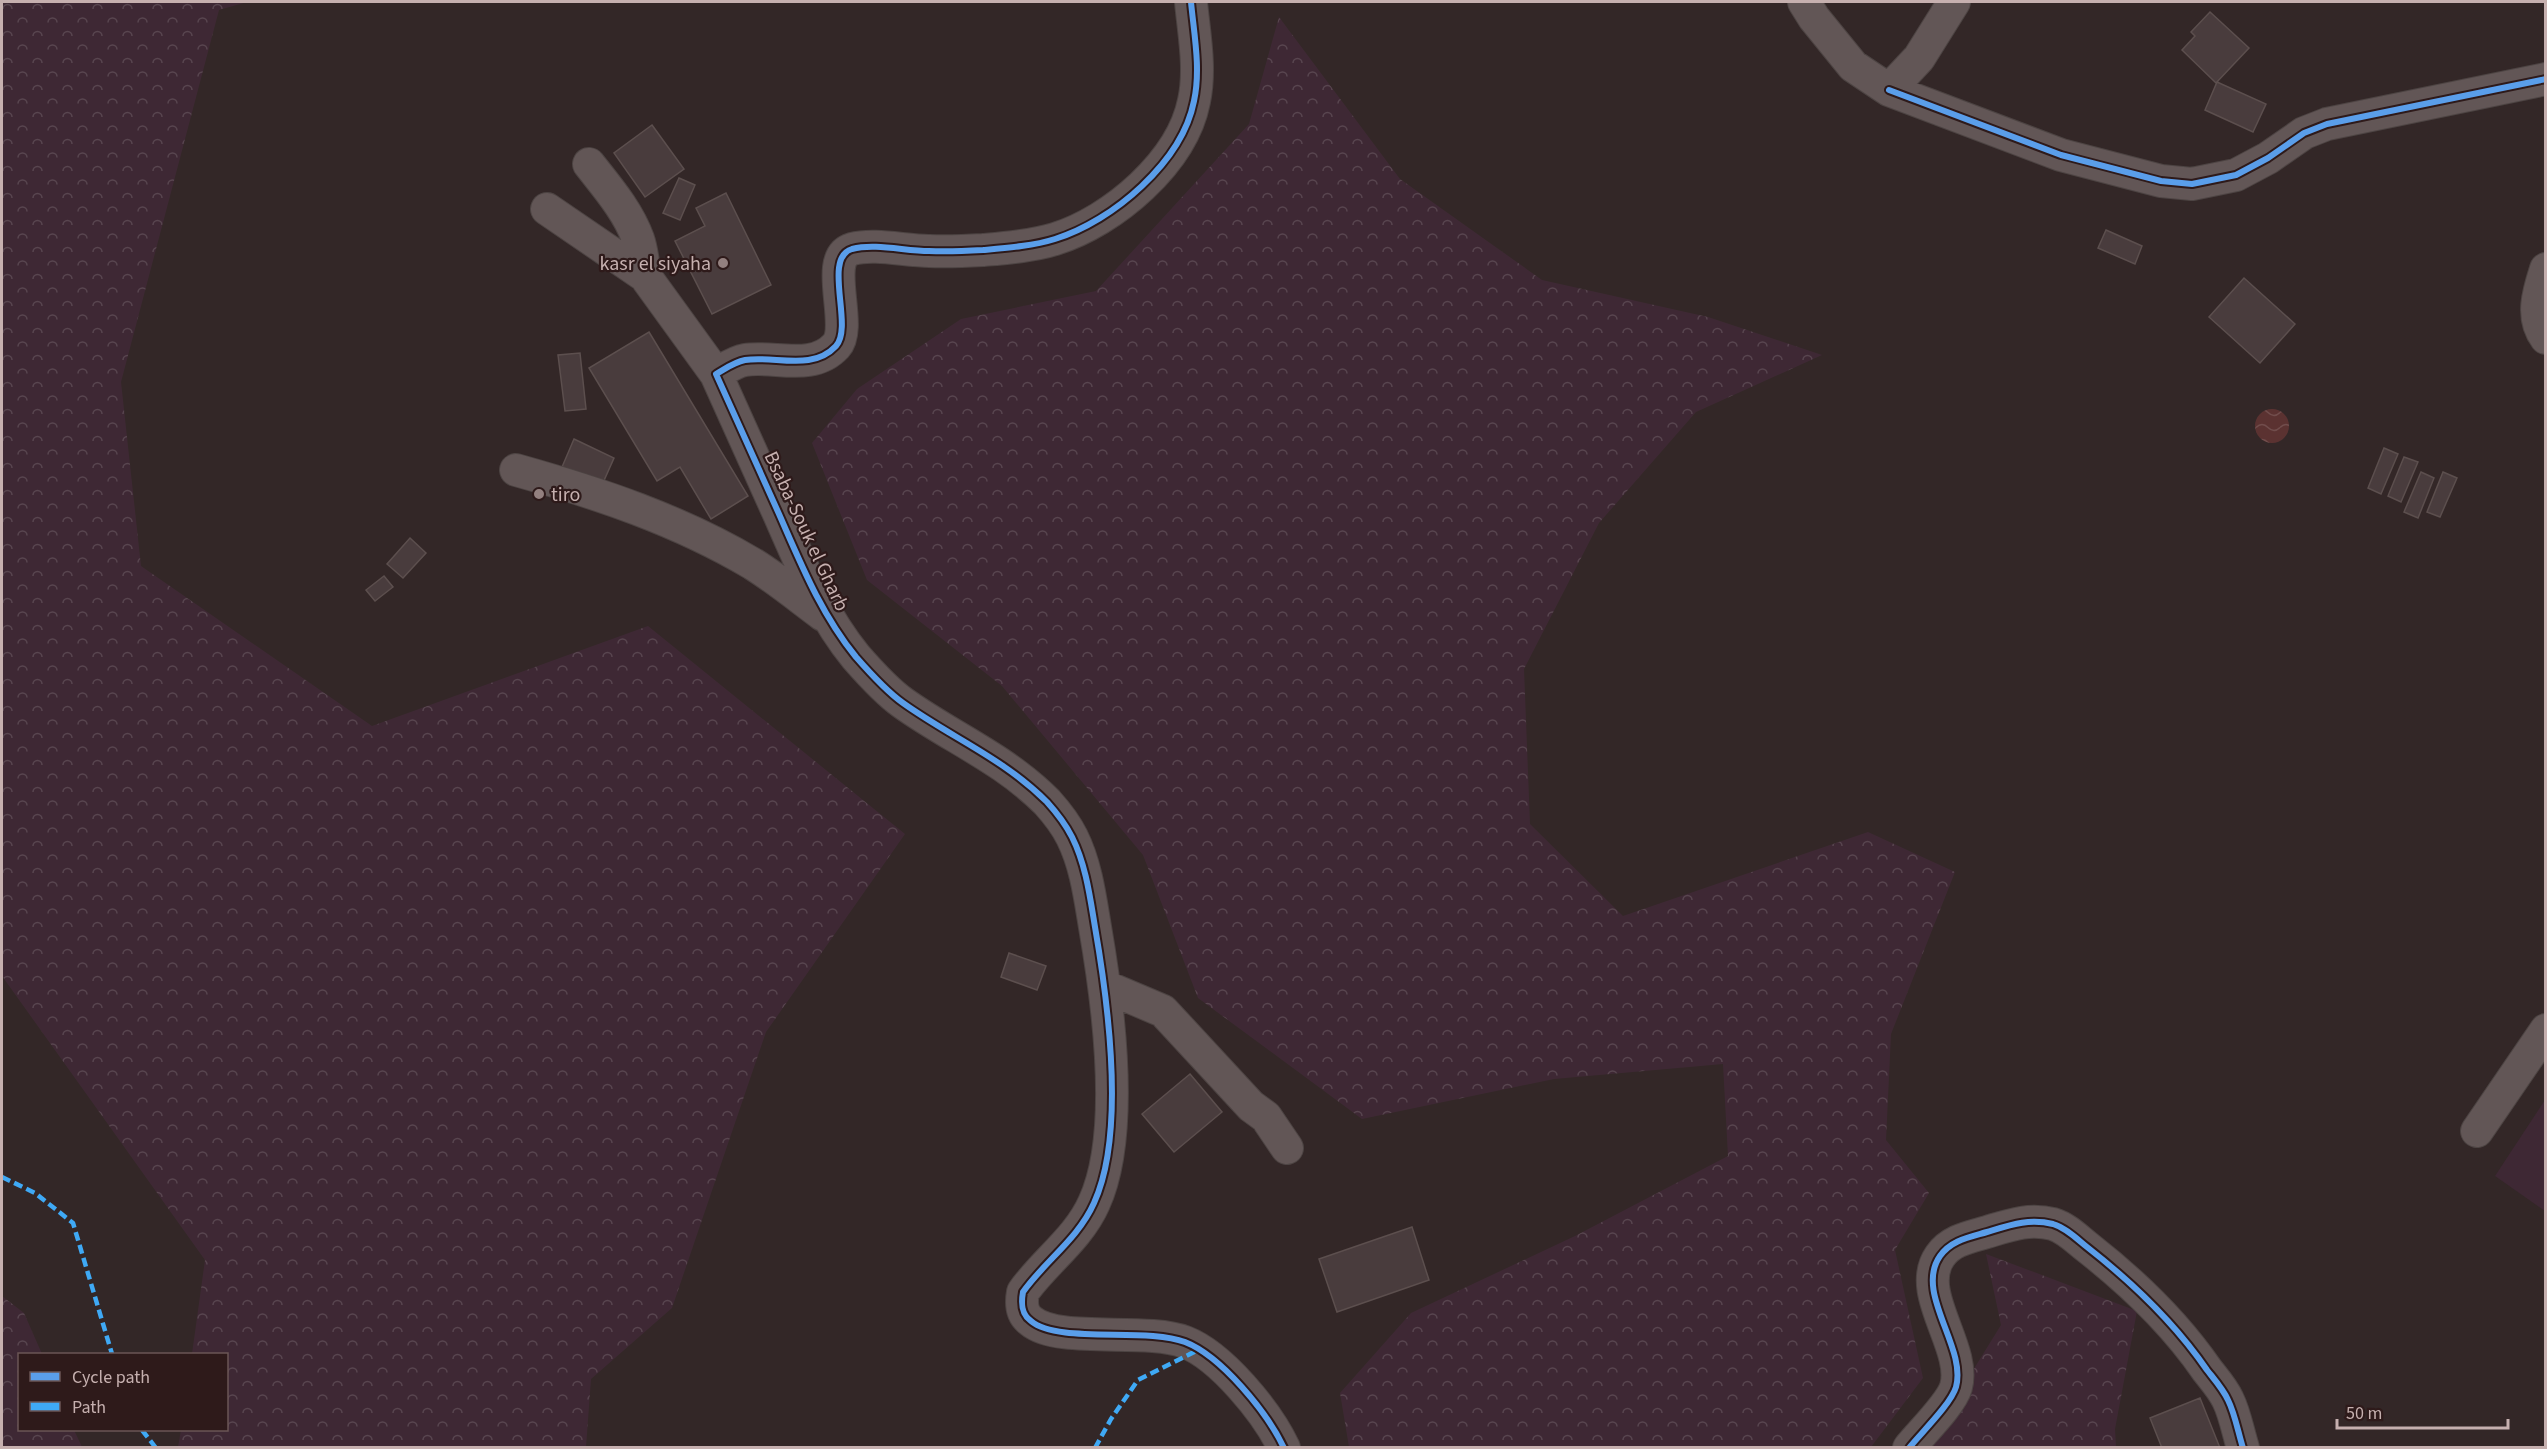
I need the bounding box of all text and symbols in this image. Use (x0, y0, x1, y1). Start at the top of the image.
place label: kasr el siyaha (600, 250, 711, 278)
marker: kasr el siyaha (716, 256, 730, 270)
street label: Bsaba-Souk el Gharb (757, 447, 855, 616)
place label: tiro (551, 481, 580, 509)
marker: tiro (532, 487, 546, 501)
legend (18, 1353, 228, 1431)
text: Cycle path (72, 1365, 150, 1390)
scale bar (2337, 1392, 2508, 1430)
text: Path (72, 1395, 106, 1420)
text: 50 m (2346, 1401, 2382, 1426)

